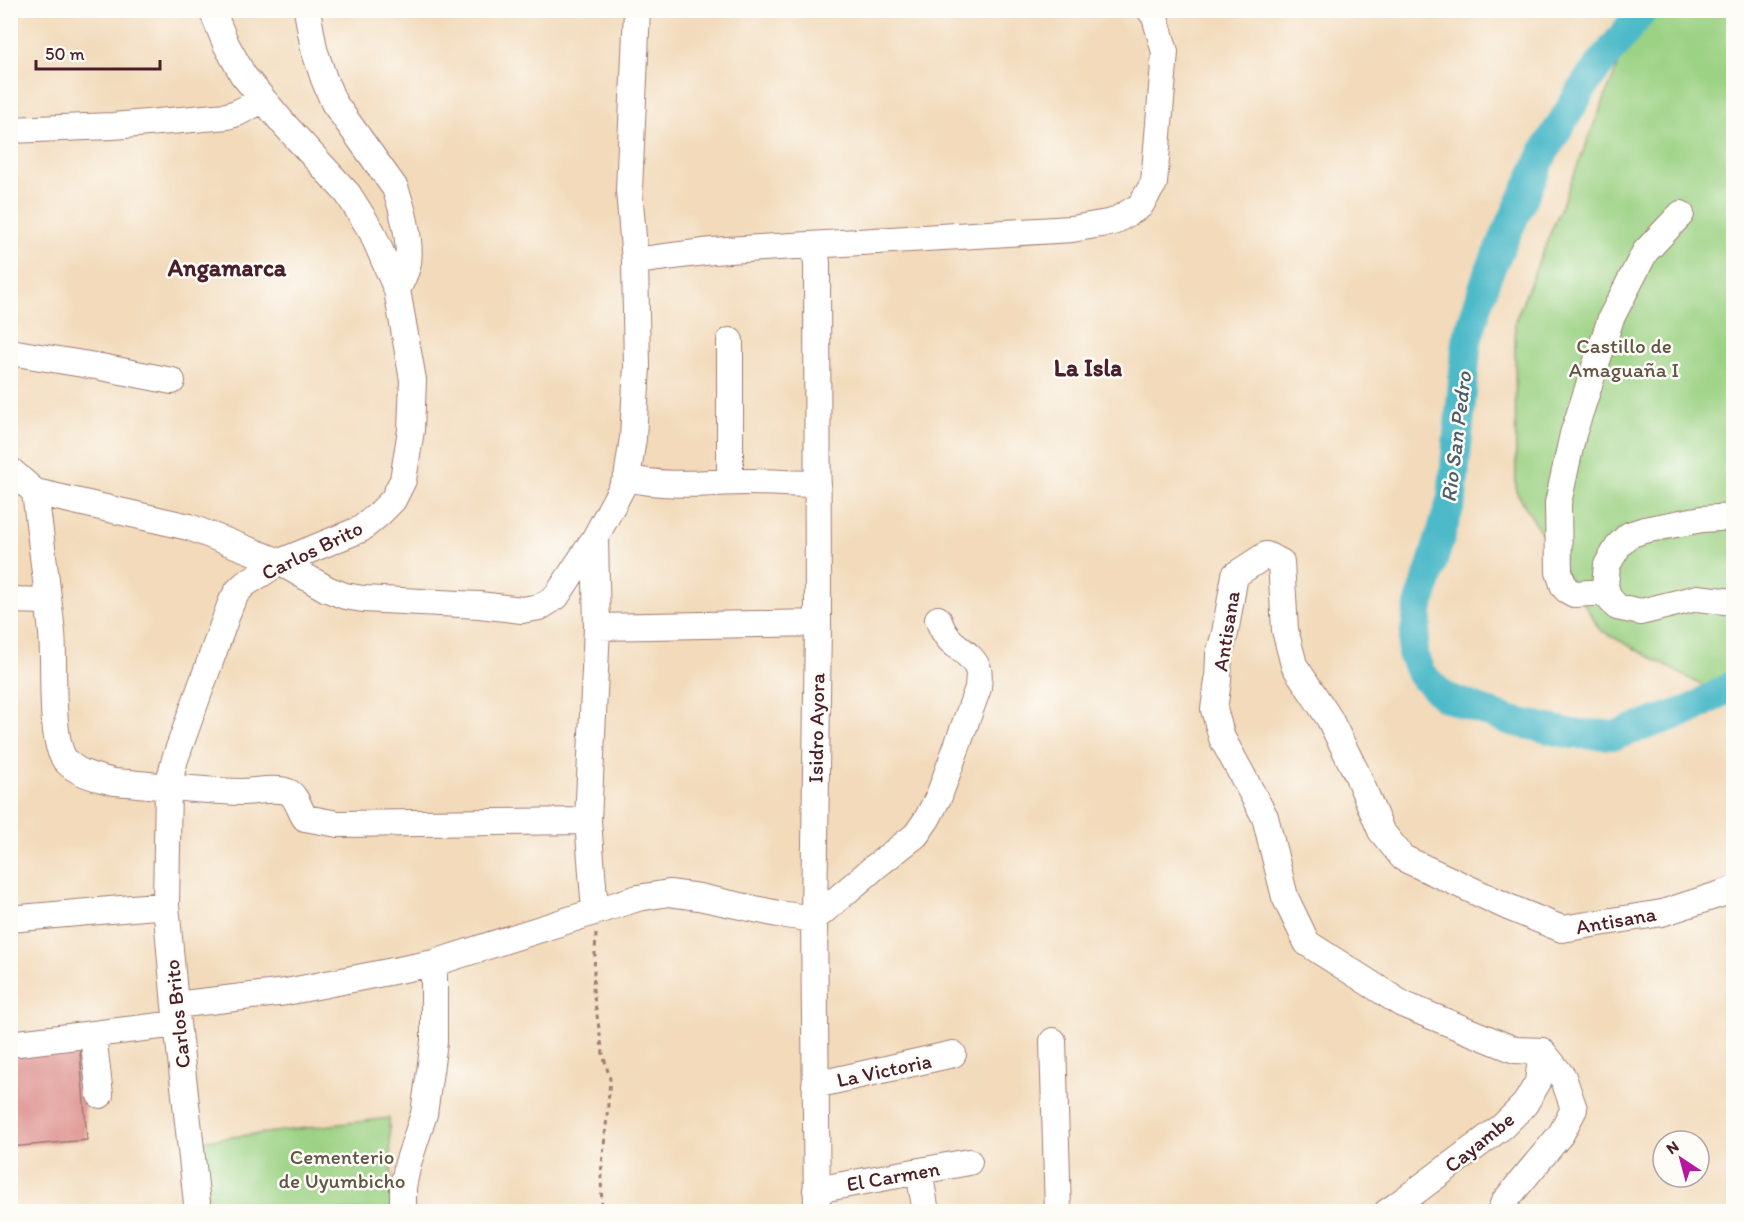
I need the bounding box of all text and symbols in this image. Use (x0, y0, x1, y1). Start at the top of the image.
scale bar (36, 33, 160, 71)
text: 50 m (45, 43, 85, 65)
district label: Angamarca (167, 253, 287, 283)
park label: Castillo de Amaguaña I (1569, 333, 1679, 382)
district label: La Isla (1054, 353, 1122, 382)
water label: Rio San Pedro (1435, 369, 1477, 504)
street label: Carlos Brito (257, 515, 367, 585)
street label: Antisana (1207, 589, 1245, 673)
street label: Isidro Ayora (803, 673, 829, 783)
street label: Antisana (1574, 901, 1658, 939)
street label: Carlos Brito (159, 958, 195, 1070)
street label: La Victoria (834, 1048, 934, 1092)
street label: Cayambe (1439, 1106, 1519, 1178)
north arrow (1651, 1129, 1711, 1189)
text: N (1663, 1136, 1682, 1158)
park label: Cementerio de Uyumbicho (279, 1144, 405, 1193)
street label: El Carmen (844, 1155, 942, 1196)

